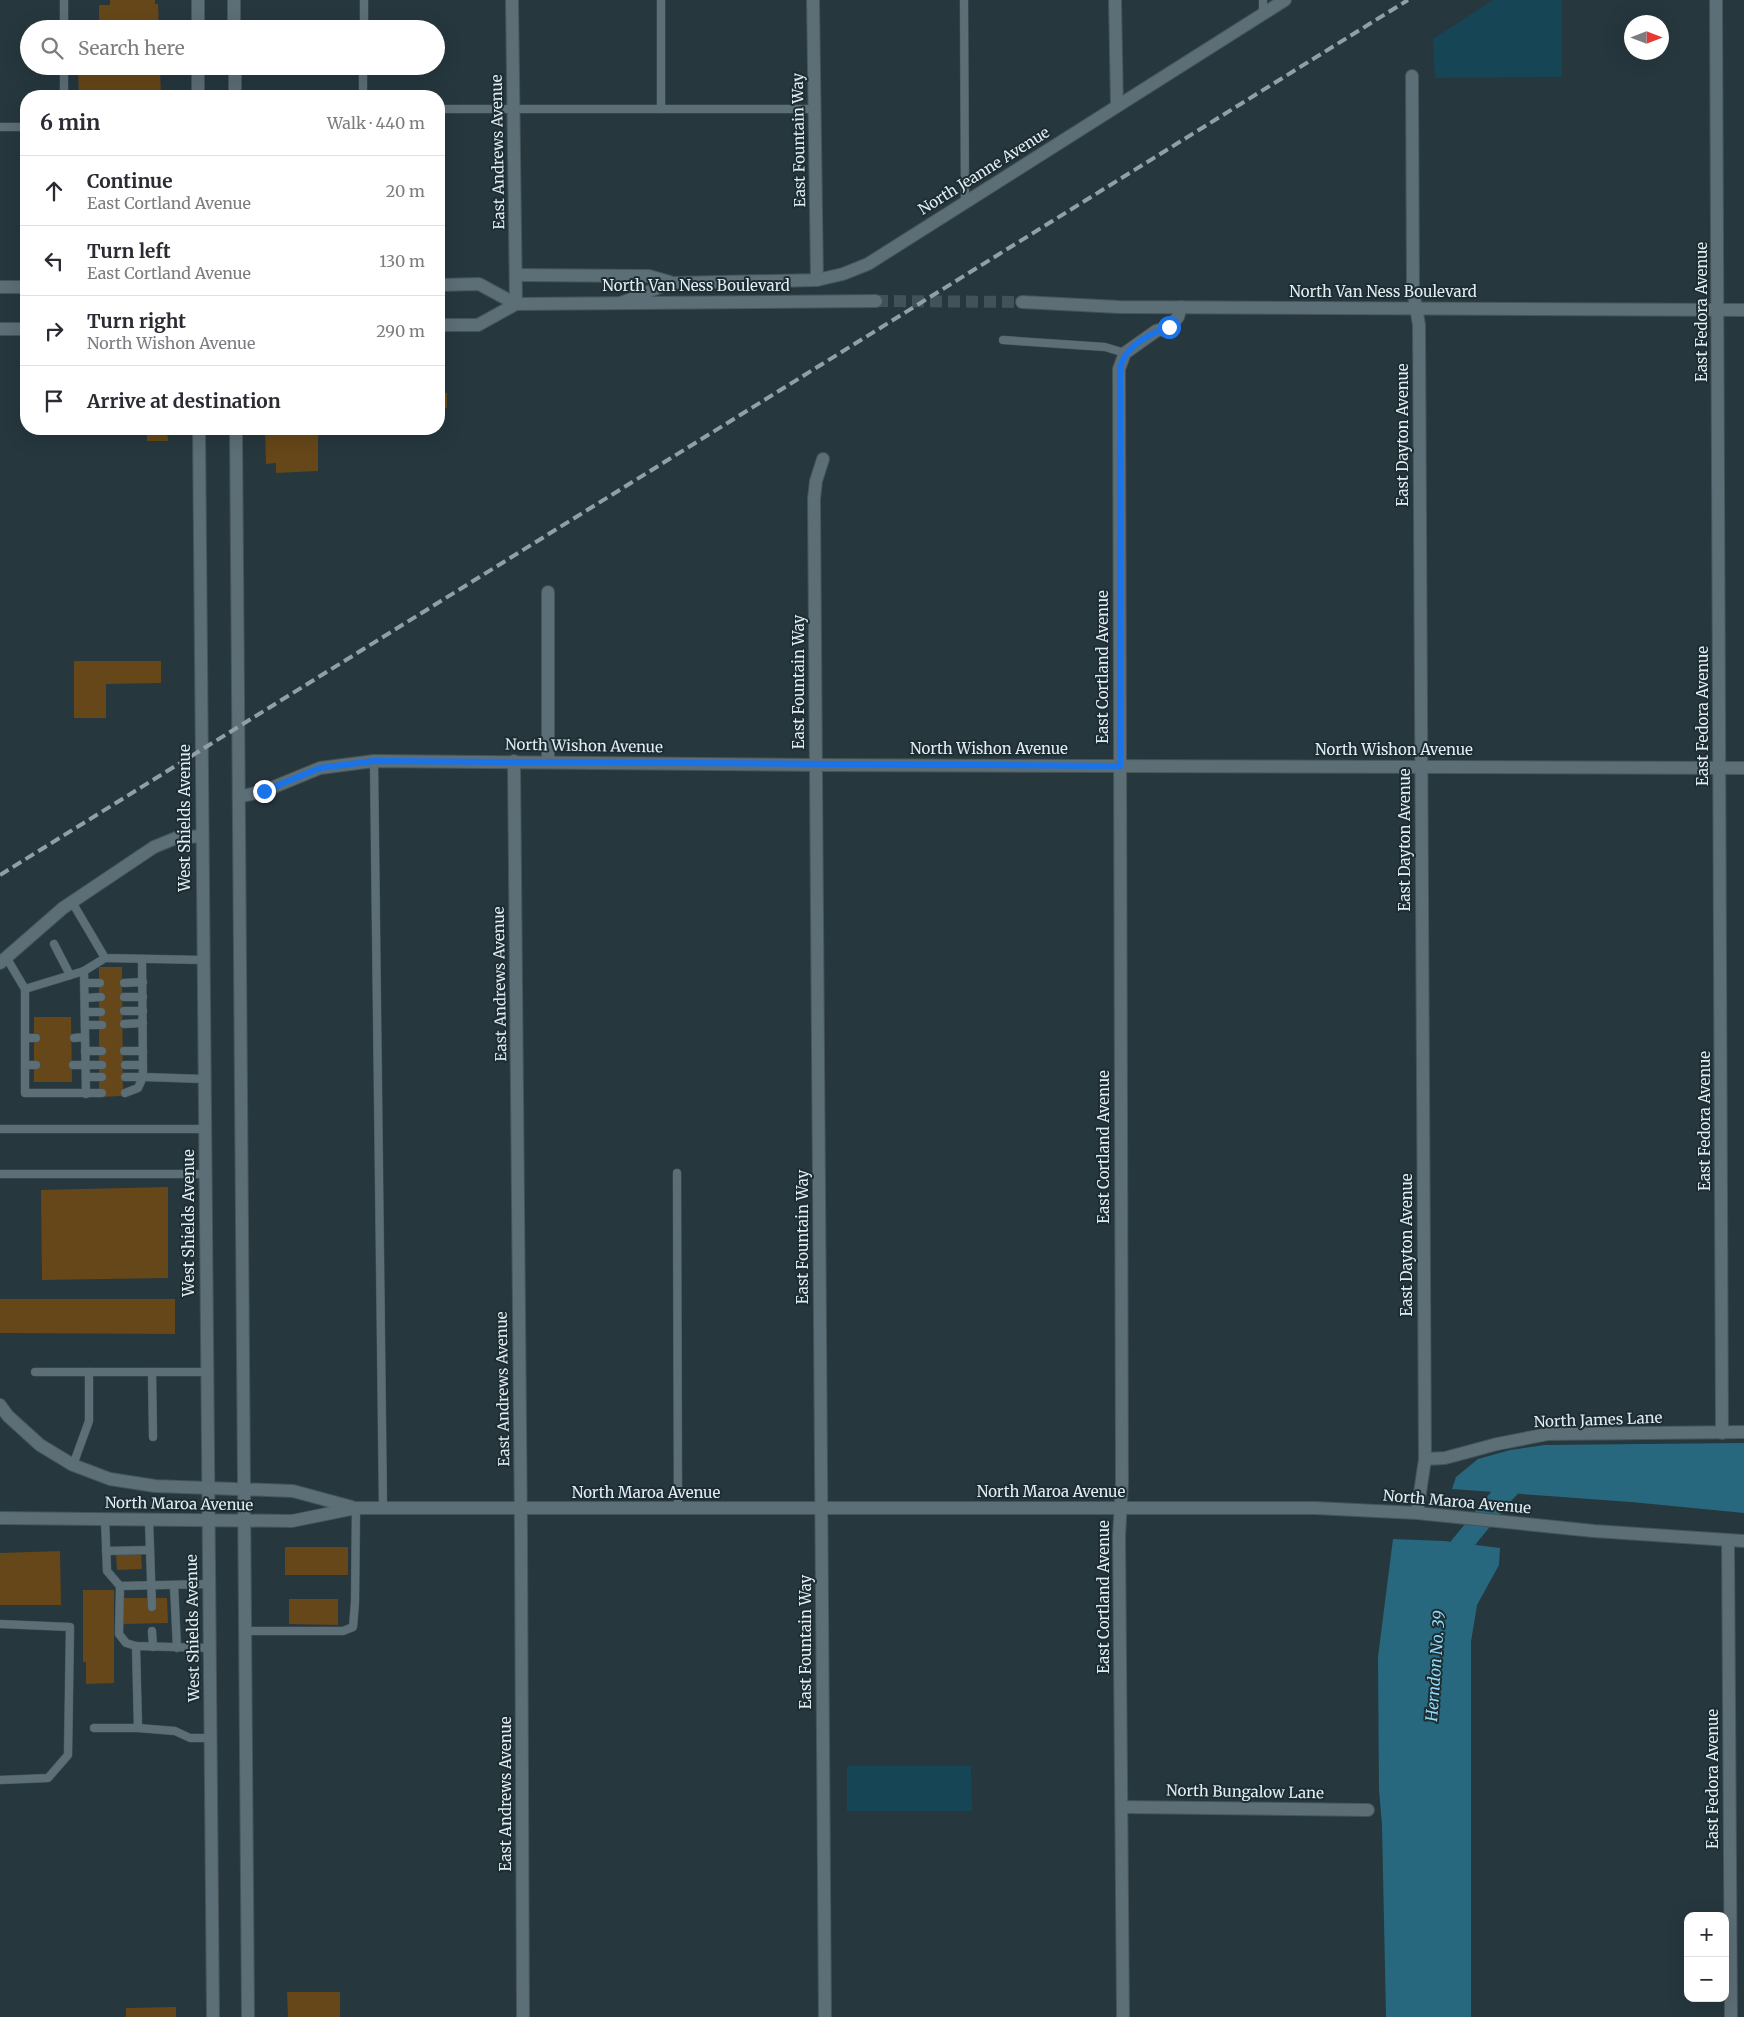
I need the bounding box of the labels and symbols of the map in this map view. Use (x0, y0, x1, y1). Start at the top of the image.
north arrow (1624, 15, 1669, 60)
street label: East Fountain Way (788, 72, 809, 207)
street label: East Andrews Avenue (487, 74, 508, 230)
street label: North Jeanne Avenue (915, 122, 1053, 219)
street label: East Fedora Avenue (1692, 242, 1711, 382)
street label: North Van Ness Boulevard (602, 276, 790, 295)
street label: North Van Ness Boulevard (1289, 282, 1477, 301)
route start (1158, 316, 1181, 339)
street label: East Dayton Avenue (1393, 363, 1412, 507)
street label: East Cortland Avenue (1093, 590, 1112, 744)
street label: East Fountain Way (789, 614, 808, 749)
street label: East Fedora Avenue (1693, 646, 1712, 786)
street label: North Wishon Avenue (505, 735, 663, 756)
street label: North Wishon Avenue (910, 739, 1068, 758)
street label: North Wishon Avenue (1315, 740, 1473, 759)
street label: West Shields Avenue (175, 744, 194, 893)
street label: East Dayton Avenue (1395, 768, 1414, 912)
route end (253, 780, 276, 803)
street label: East Andrews Avenue (489, 906, 510, 1062)
street label: East Fedora Avenue (1695, 1051, 1714, 1191)
street label: East Cortland Avenue (1094, 1070, 1113, 1224)
street label: West Shields Avenue (179, 1149, 198, 1298)
street label: East Fountain Way (793, 1169, 812, 1304)
street label: East Dayton Avenue (1397, 1173, 1416, 1317)
street label: East Andrews Avenue (492, 1311, 513, 1467)
street label: North James Lane (1533, 1408, 1663, 1431)
street label: North Maroa Avenue (977, 1482, 1125, 1501)
street label: North Maroa Avenue (572, 1483, 720, 1502)
street label: North Maroa Avenue (1382, 1486, 1532, 1517)
street label: North Maroa Avenue (105, 1493, 254, 1514)
street label: East Cortland Avenue (1094, 1520, 1113, 1674)
street label: West Shields Avenue (182, 1554, 203, 1703)
street label: East Fountain Way (796, 1574, 815, 1709)
water label: Herndon No. 39 (1421, 1610, 1449, 1723)
street label: East Fedora Avenue (1703, 1709, 1722, 1849)
street label: East Andrews Avenue (496, 1716, 515, 1872)
street label: North Bungalow Lane (1166, 1781, 1324, 1802)

